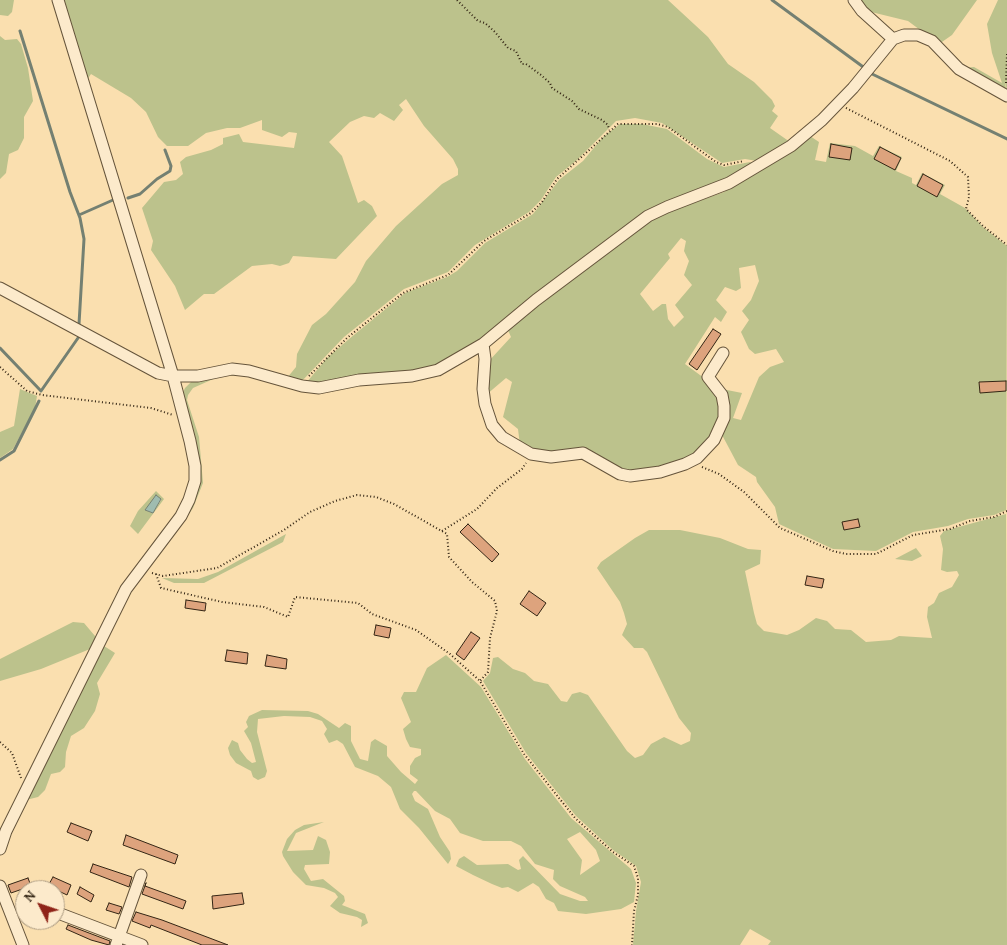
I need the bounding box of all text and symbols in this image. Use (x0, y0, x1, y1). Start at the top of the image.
north arrow (15, 880, 65, 930)
text: N (19, 886, 40, 906)

